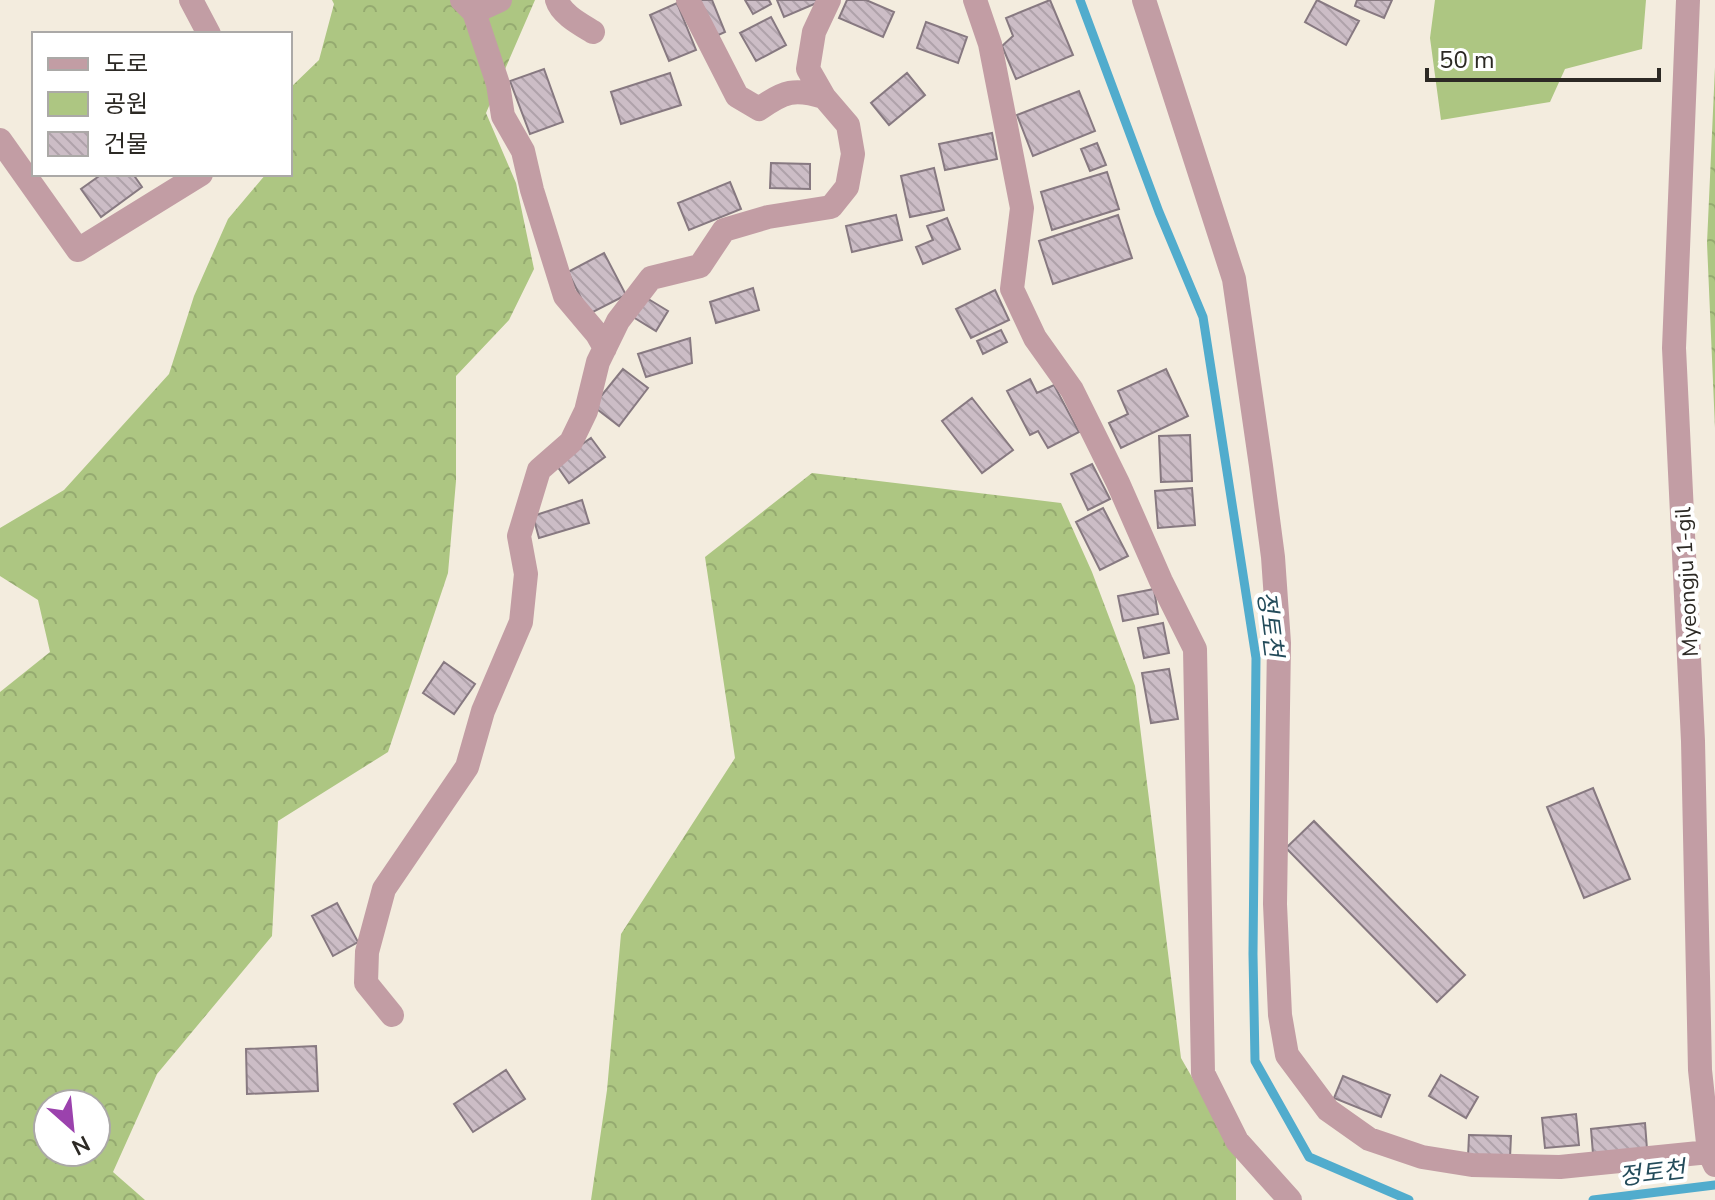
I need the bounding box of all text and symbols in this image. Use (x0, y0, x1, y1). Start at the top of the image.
legend (32, 32, 292, 176)
scale bar (1427, 32, 1659, 82)
text: 50 m (1439, 44, 1495, 76)
text: 도로 (104, 48, 148, 80)
text: 공원 (104, 88, 148, 120)
text: 건물 (104, 128, 148, 160)
street label: Myeongju 1-gil (1668, 506, 1706, 658)
water label: 정토천 (1250, 589, 1290, 662)
north arrow (32, 1088, 112, 1168)
text: N (66, 1128, 95, 1162)
water label: 정토천 (1617, 1153, 1690, 1193)

